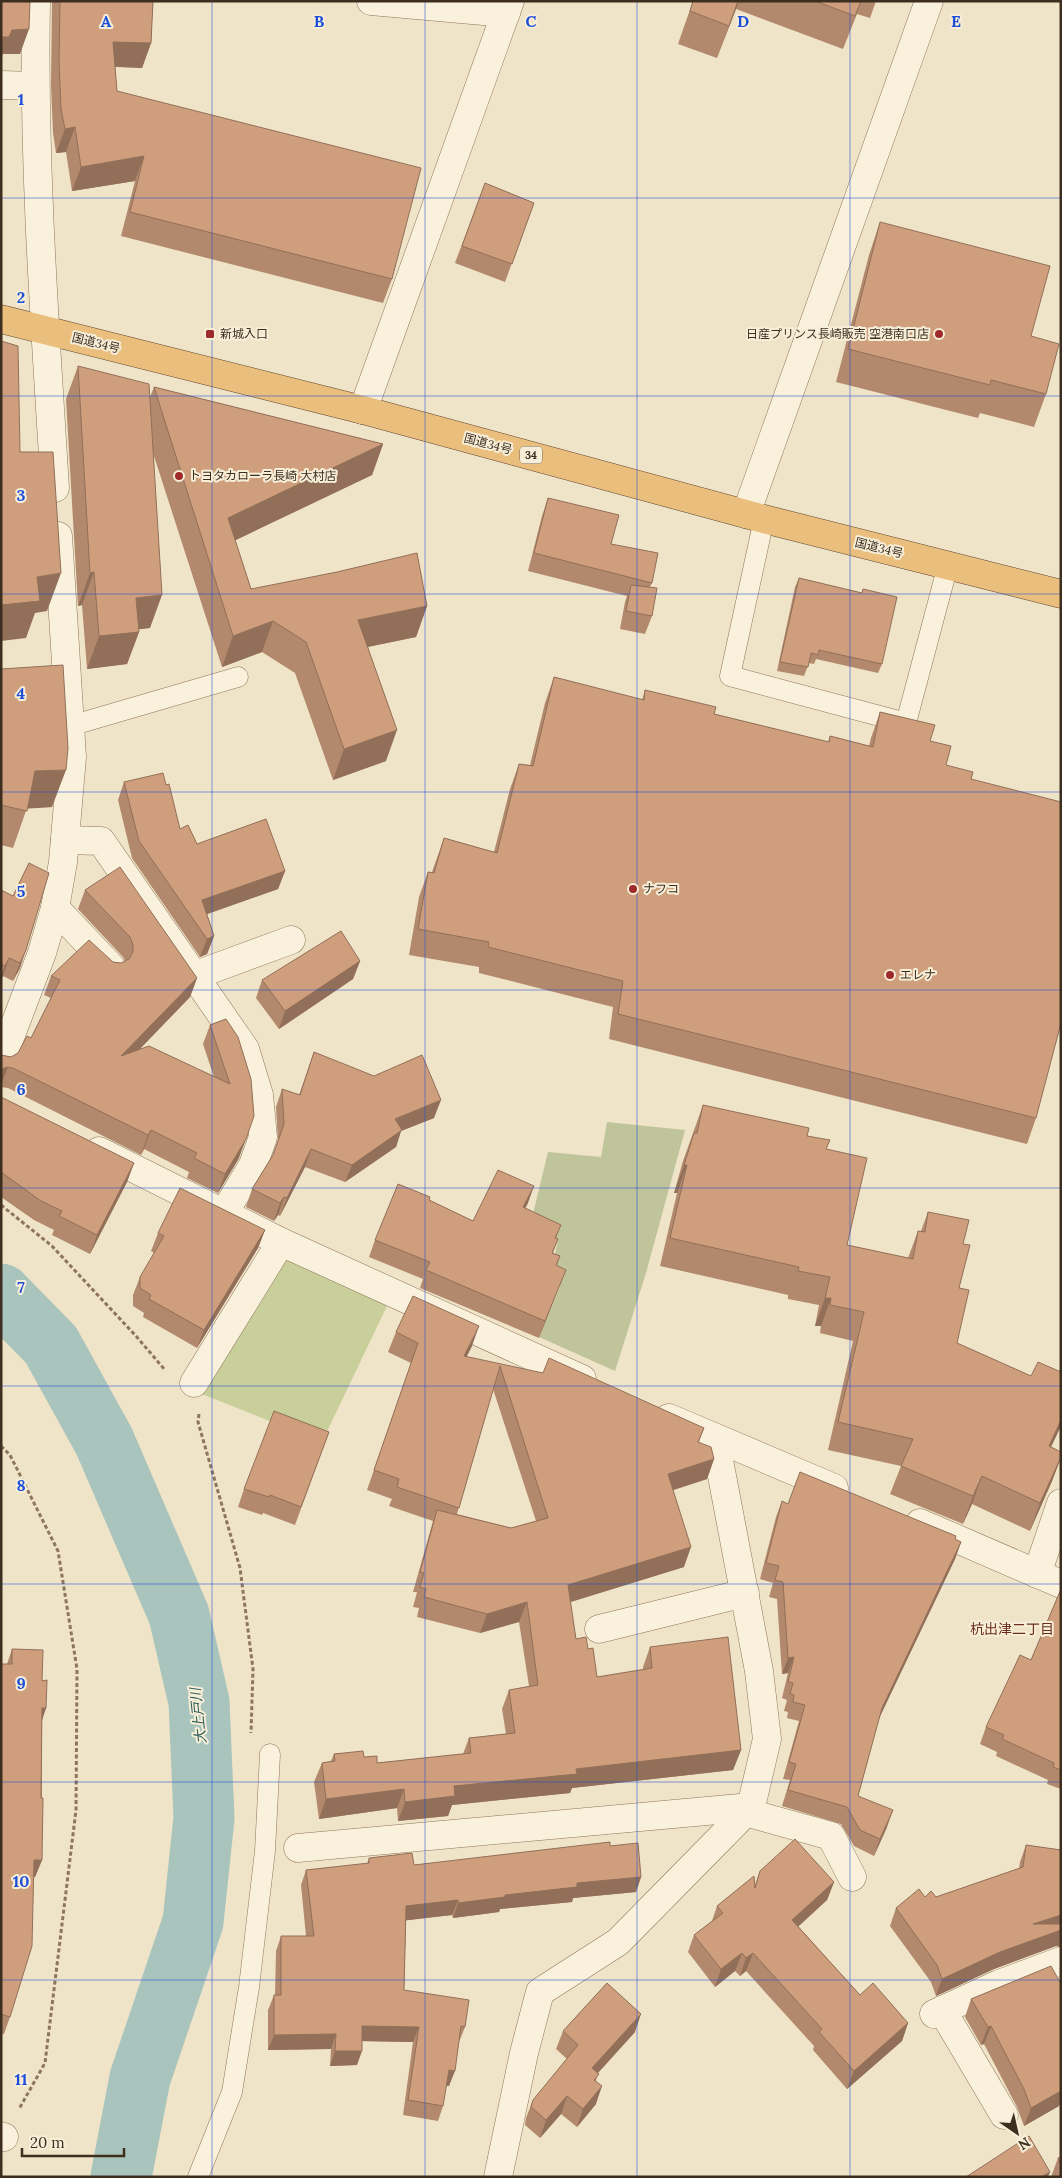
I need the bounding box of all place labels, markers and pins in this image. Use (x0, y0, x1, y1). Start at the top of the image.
place label: 新城入口 (220, 326, 268, 341)
place label: 日産プリンス長崎販売 空港南口店 (746, 326, 929, 341)
marker: 新城入口 (204, 328, 216, 340)
marker: 日産プリンス長崎販売 空港南口店 (933, 328, 945, 340)
place label: トヨタカローラ長崎 大村店 (189, 468, 336, 483)
marker: トヨタカローラ長崎 大村店 (173, 470, 185, 482)
place label: ナフコ (643, 881, 679, 896)
marker: ナフコ (627, 883, 639, 895)
place label: エレナ (900, 967, 936, 982)
marker: エレナ (884, 969, 896, 981)

